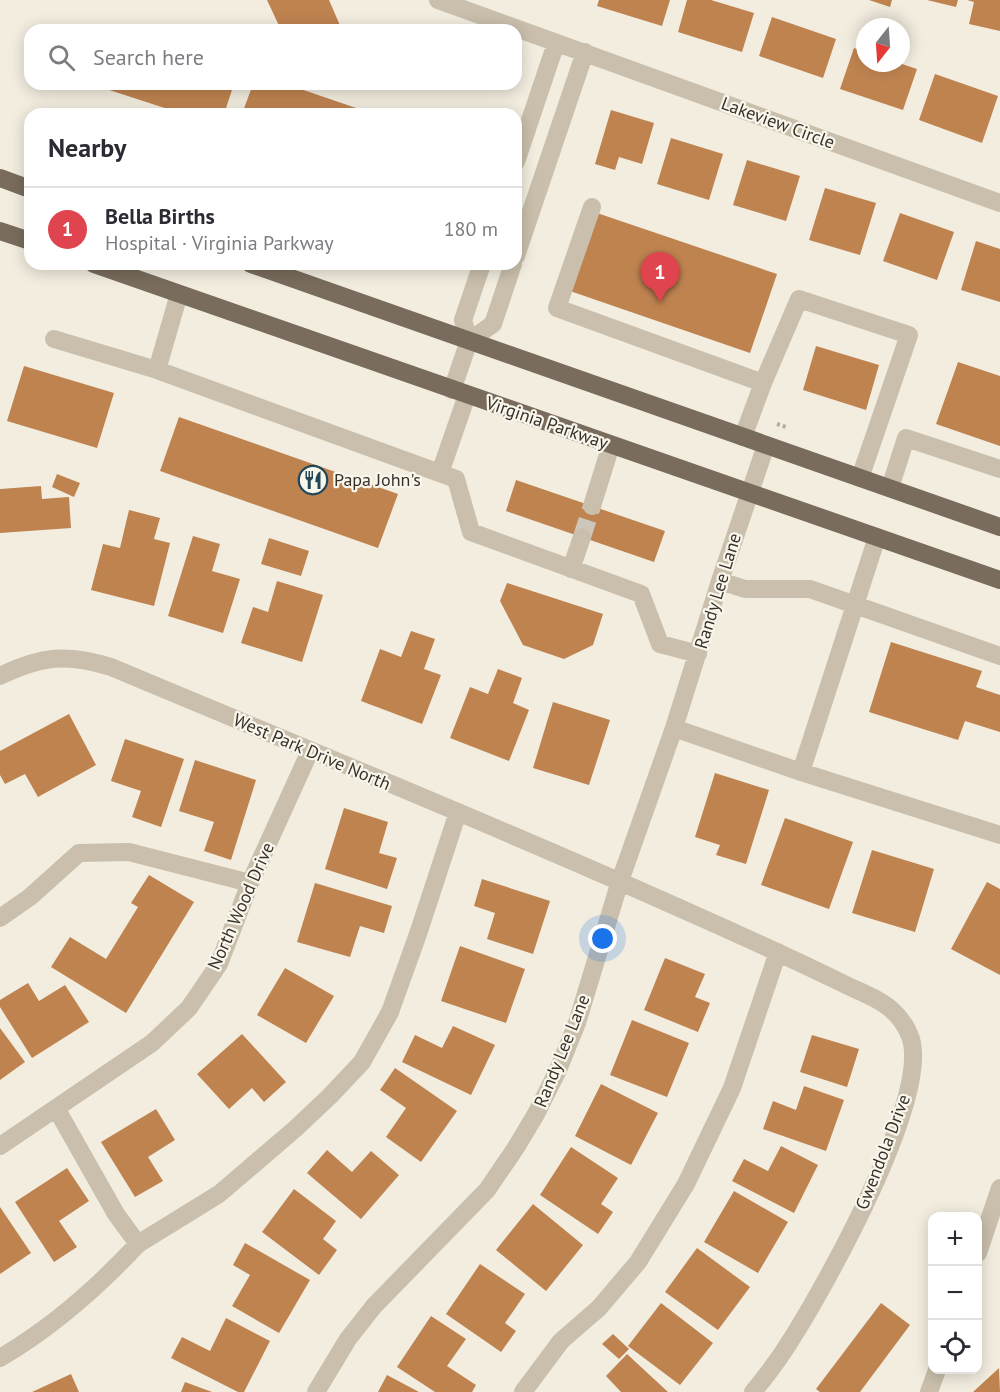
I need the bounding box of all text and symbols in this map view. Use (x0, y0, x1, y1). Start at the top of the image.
north arrow (856, 18, 910, 72)
search box (24, 24, 522, 90)
icon: search (45, 41, 78, 74)
text: Search here (93, 43, 204, 71)
street label: Lakeview Circle (718, 91, 838, 154)
text: Nearby (48, 131, 126, 164)
text: Bella Births (105, 202, 215, 230)
text: 1 (62, 216, 73, 242)
text: 180 m (444, 216, 498, 242)
text: Hospital · Virginia Parkway (105, 230, 334, 256)
pin: 1 (640, 252, 680, 302)
street label: Virginia Parkway (482, 391, 612, 454)
restaurant icon: Papa John's (297, 464, 329, 496)
place label: Papa John's (334, 468, 421, 491)
street label: Randy Lee Lane (689, 530, 746, 651)
street label: West Park Drive North (230, 708, 394, 795)
street label: North Wood Drive (202, 838, 279, 973)
your location (588, 924, 617, 953)
street label: Randy Lee Lane (528, 991, 595, 1111)
street label: Gwendola Drive (850, 1091, 915, 1213)
map controls (928, 1212, 982, 1374)
button: + (928, 1212, 982, 1266)
button: − (928, 1266, 982, 1320)
button: locate (928, 1320, 982, 1374)

